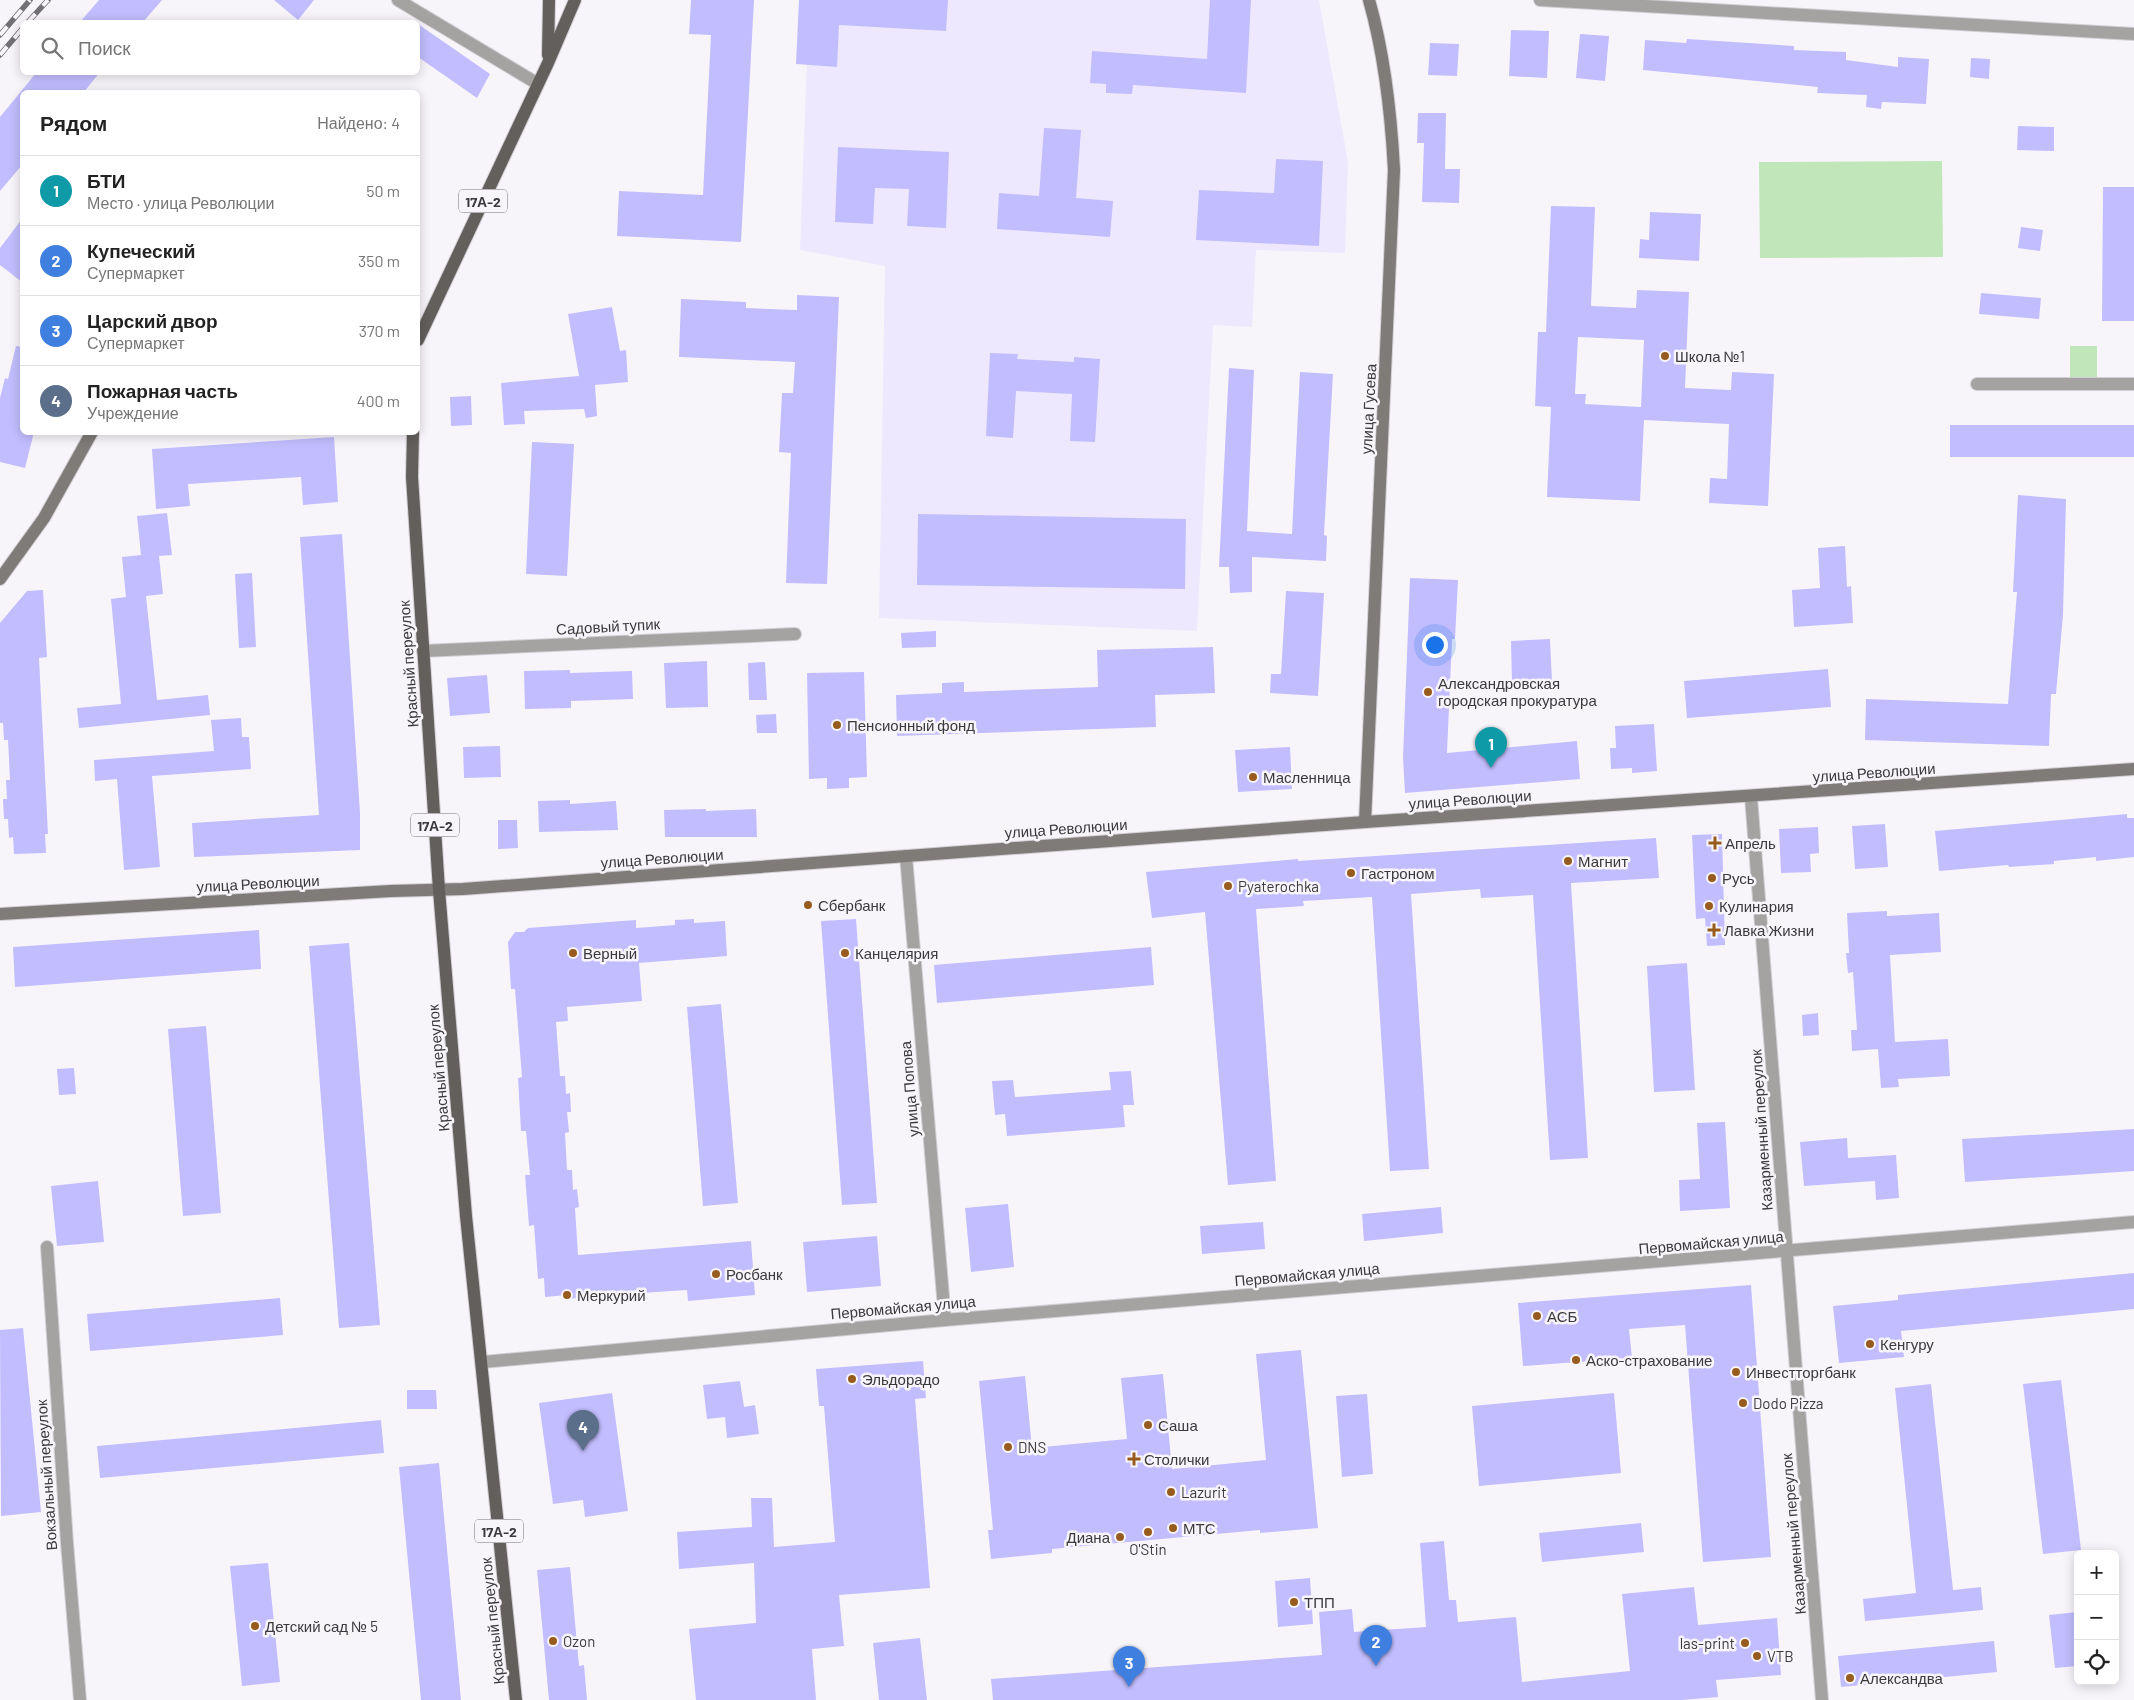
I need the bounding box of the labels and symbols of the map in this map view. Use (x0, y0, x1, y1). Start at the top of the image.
road number: 17А-2 (459, 190, 507, 212)
place label: Школа №1 (1675, 347, 1745, 365)
marker: Школа №1 (1659, 350, 1671, 362)
street label: улица Гусева (1357, 363, 1379, 455)
street label: Красный переулок (395, 599, 421, 728)
street label: Садовый тупик (556, 614, 661, 638)
your location (1422, 632, 1448, 658)
place label: Александровская городская прокуратура (1438, 674, 1597, 709)
marker: Александровская городская прокуратура (1422, 686, 1434, 698)
place label: Пенсионный фонд (847, 716, 975, 734)
marker: Пенсионный фонд (831, 719, 843, 731)
pin: 1 (1475, 727, 1507, 768)
street label: улица Революции (1812, 759, 1936, 785)
place label: Масленница (1263, 768, 1351, 786)
marker: Масленница (1247, 771, 1259, 783)
street label: улица Революции (1408, 786, 1532, 812)
road number: 17А-2 (411, 814, 459, 836)
street label: улица Революции (1004, 815, 1128, 841)
place label: Апрель (1725, 834, 1776, 852)
marker: Апрель (1709, 837, 1721, 849)
street label: улица Революции (600, 845, 724, 871)
place label: Магнит (1578, 852, 1628, 870)
marker: Магнит (1562, 855, 1574, 867)
place label: Гастроном (1361, 864, 1435, 882)
marker: Гастроном (1345, 867, 1357, 879)
place label: Русь (1722, 869, 1755, 887)
street label: улица Революции (196, 871, 320, 895)
marker: Русь (1706, 872, 1718, 884)
place label: Pyaterochka (1238, 877, 1319, 895)
marker: Pyaterochka (1222, 880, 1234, 892)
place label: Сбербанк (818, 896, 886, 914)
place label: Кулинария (1719, 897, 1794, 915)
marker: Сбербанк (802, 899, 814, 911)
marker: Кулинария (1703, 900, 1715, 912)
place label: Лавка Жизни (1724, 921, 1814, 939)
marker: Лавка Жизни (1708, 924, 1720, 936)
place label: Верный (583, 944, 637, 962)
place label: Канцелярия (855, 944, 938, 962)
marker: Верный (567, 947, 579, 959)
marker: Канцелярия (839, 947, 851, 959)
street label: Красный переулок (423, 1003, 453, 1132)
street label: улица Попова (896, 1040, 922, 1138)
street label: Казарменный переулок (1746, 1048, 1776, 1211)
street label: Первомайская улица (1638, 1227, 1785, 1257)
street label: Первомайская улица (1234, 1259, 1381, 1289)
place label: Росбанк (726, 1265, 783, 1283)
marker: Росбанк (710, 1268, 722, 1280)
place label: Меркурий (577, 1286, 646, 1304)
marker: Меркурий (561, 1289, 573, 1301)
street label: Первомайская улица (830, 1292, 977, 1322)
place label: АСБ (1547, 1307, 1578, 1325)
marker: АСБ (1531, 1310, 1543, 1322)
place label: Кенгуру (1880, 1335, 1934, 1353)
marker: Кенгуру (1864, 1338, 1876, 1350)
place label: Аско-страхование (1586, 1351, 1712, 1369)
marker: Аско-страхование (1570, 1354, 1582, 1366)
place label: Инвестторгбанк (1746, 1363, 1856, 1381)
marker: Инвестторгбанк (1730, 1366, 1742, 1378)
place label: Эльдорадо (862, 1370, 940, 1388)
marker: Эльдорадо (846, 1373, 858, 1385)
place label: Dodo Pizza (1753, 1394, 1824, 1412)
marker: Dodo Pizza (1737, 1397, 1749, 1409)
street label: Вокзальный переулок (32, 1398, 60, 1551)
pin: 4 (567, 1410, 599, 1451)
place label: Саша (1158, 1416, 1198, 1434)
marker: Саша (1142, 1419, 1154, 1431)
place label: DNS (1018, 1438, 1046, 1456)
marker: DNS (1002, 1441, 1014, 1453)
place label: Столички (1144, 1450, 1209, 1468)
street label: Казарменный переулок (1777, 1452, 1809, 1615)
marker: Столички (1128, 1453, 1140, 1465)
place label: Lazurit (1181, 1483, 1227, 1501)
marker: Lazurit (1165, 1486, 1177, 1498)
place label: МТС (1183, 1519, 1216, 1537)
road number: 17А-2 (475, 1520, 523, 1542)
marker: МТС (1167, 1522, 1179, 1534)
marker: O'Stin (1142, 1526, 1154, 1538)
place label: Диана (1066, 1528, 1111, 1546)
marker: Диана (1114, 1531, 1126, 1543)
place label: O'Stin (1129, 1540, 1167, 1558)
street label: Красный переулок (476, 1556, 508, 1685)
place label: ТПП (1304, 1593, 1335, 1611)
marker: ТПП (1288, 1596, 1300, 1608)
place label: Детский сад № 5 (265, 1617, 378, 1635)
marker: Детский сад № 5 (249, 1620, 261, 1632)
pin: 2 (1360, 1625, 1392, 1666)
place label: Ozon (563, 1632, 595, 1650)
place label: las-print (1680, 1634, 1735, 1652)
marker: Ozon (547, 1635, 559, 1647)
marker: las-print (1739, 1637, 1751, 1649)
pin: 3 (1113, 1646, 1145, 1687)
place label: VTB (1767, 1647, 1794, 1665)
marker: VTB (1751, 1650, 1763, 1662)
place label: Александва (1860, 1669, 1944, 1687)
marker: Александва (1844, 1672, 1856, 1684)

